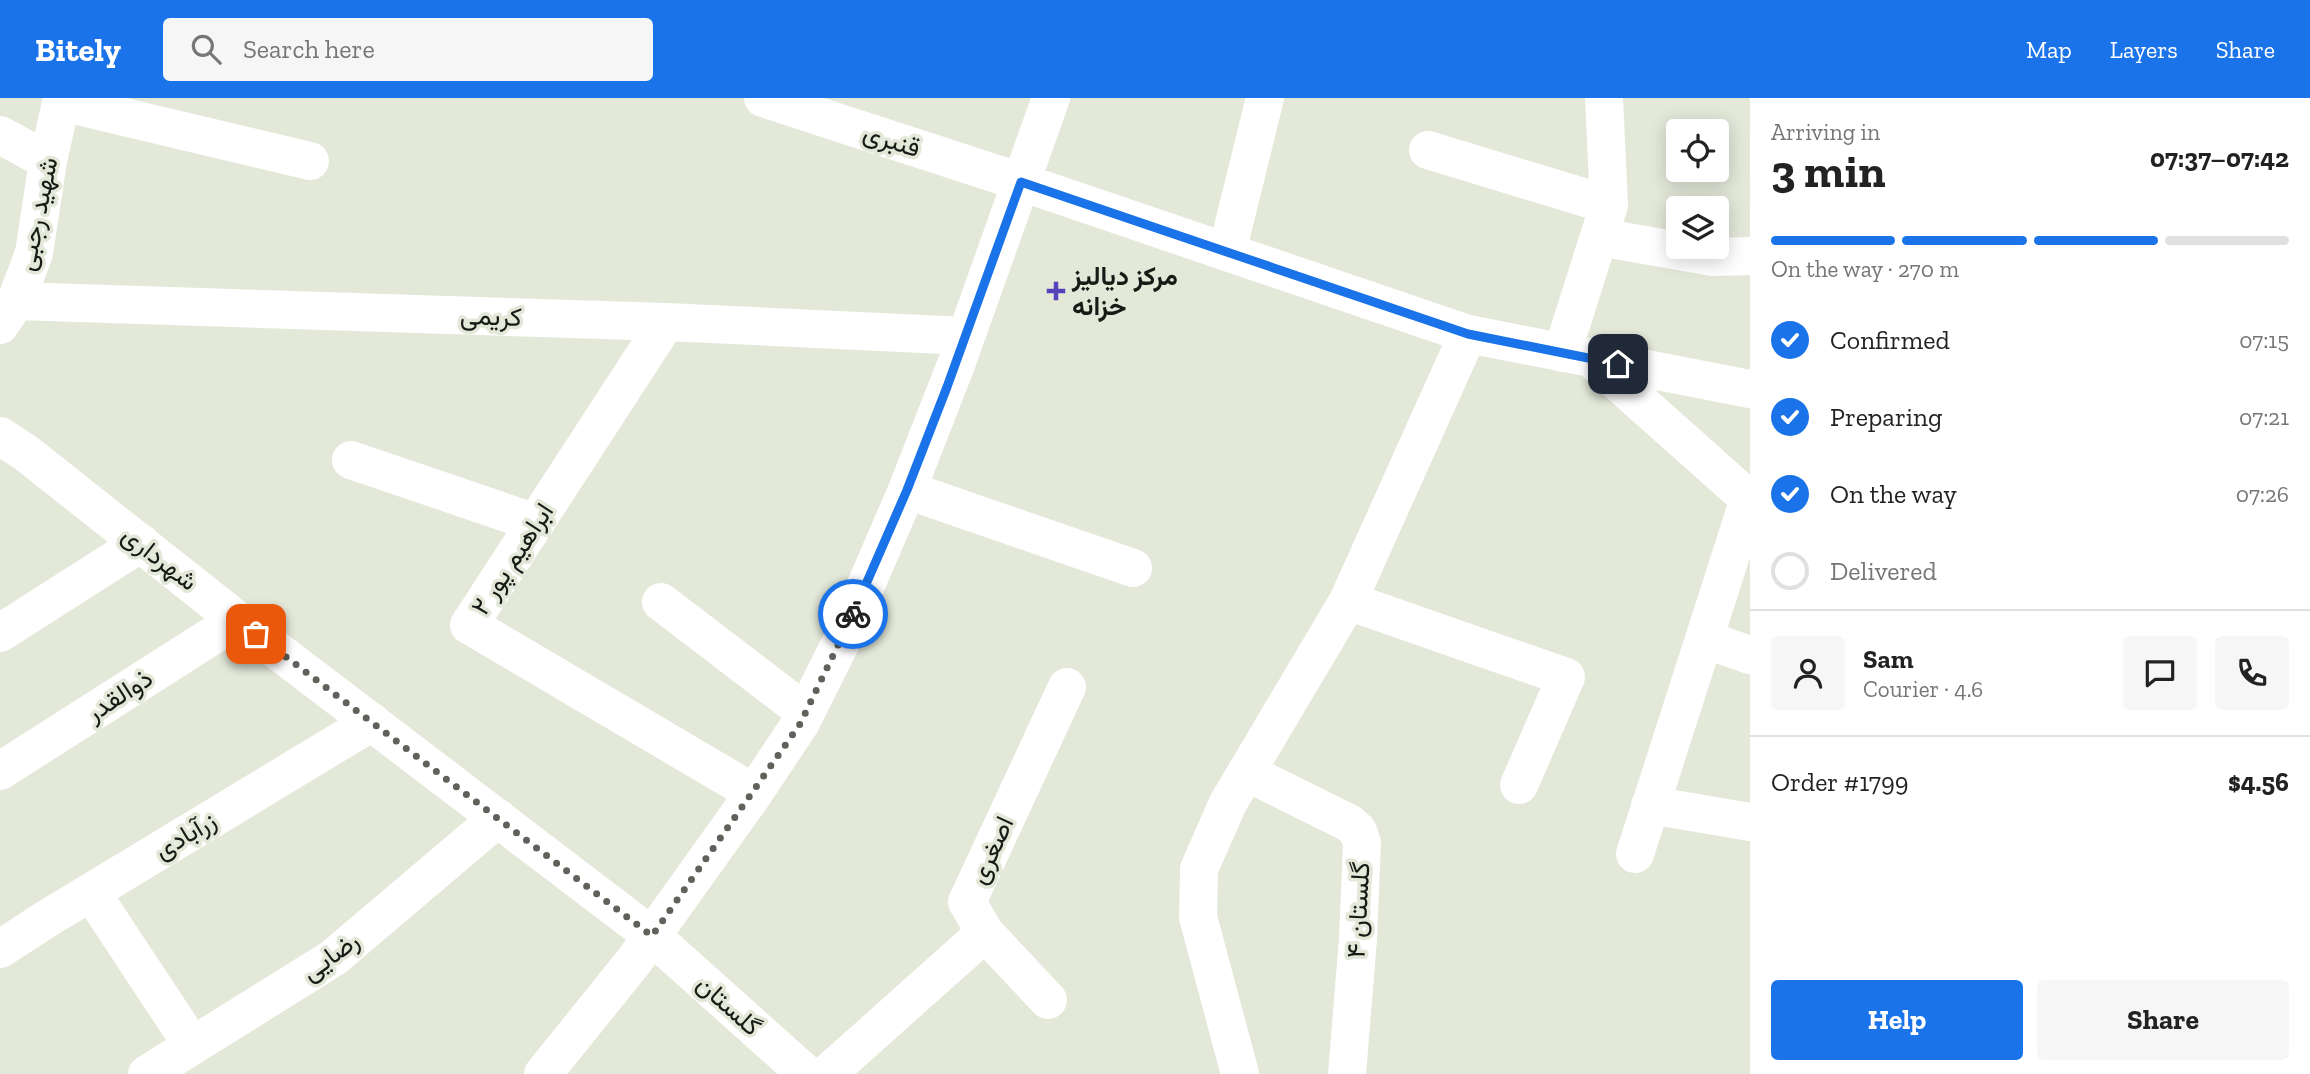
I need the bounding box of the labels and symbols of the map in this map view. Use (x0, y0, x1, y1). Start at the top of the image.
street label: قنبری (859, 116, 925, 164)
street label: شهید رجبی (9, 154, 65, 274)
place label: مرکز دیالیز خزانه (1071, 260, 1178, 322)
marker: مرکز دیالیز خزانه (1046, 281, 1066, 301)
street label: کریمی (460, 299, 522, 333)
pin (1588, 334, 1648, 394)
street label: ابراهیم پور ۲ (464, 497, 562, 622)
street label: شهرداری (116, 519, 204, 597)
courier (818, 579, 888, 649)
pin (226, 604, 286, 664)
street label: ذوالقدر (79, 662, 158, 729)
street label: زرآبادی (148, 804, 222, 866)
street label: اصغری (961, 811, 1021, 889)
street label: گلستان ۴ (1339, 861, 1377, 959)
street label: رضایی (295, 924, 365, 988)
street label: گلستان (690, 968, 768, 1042)

